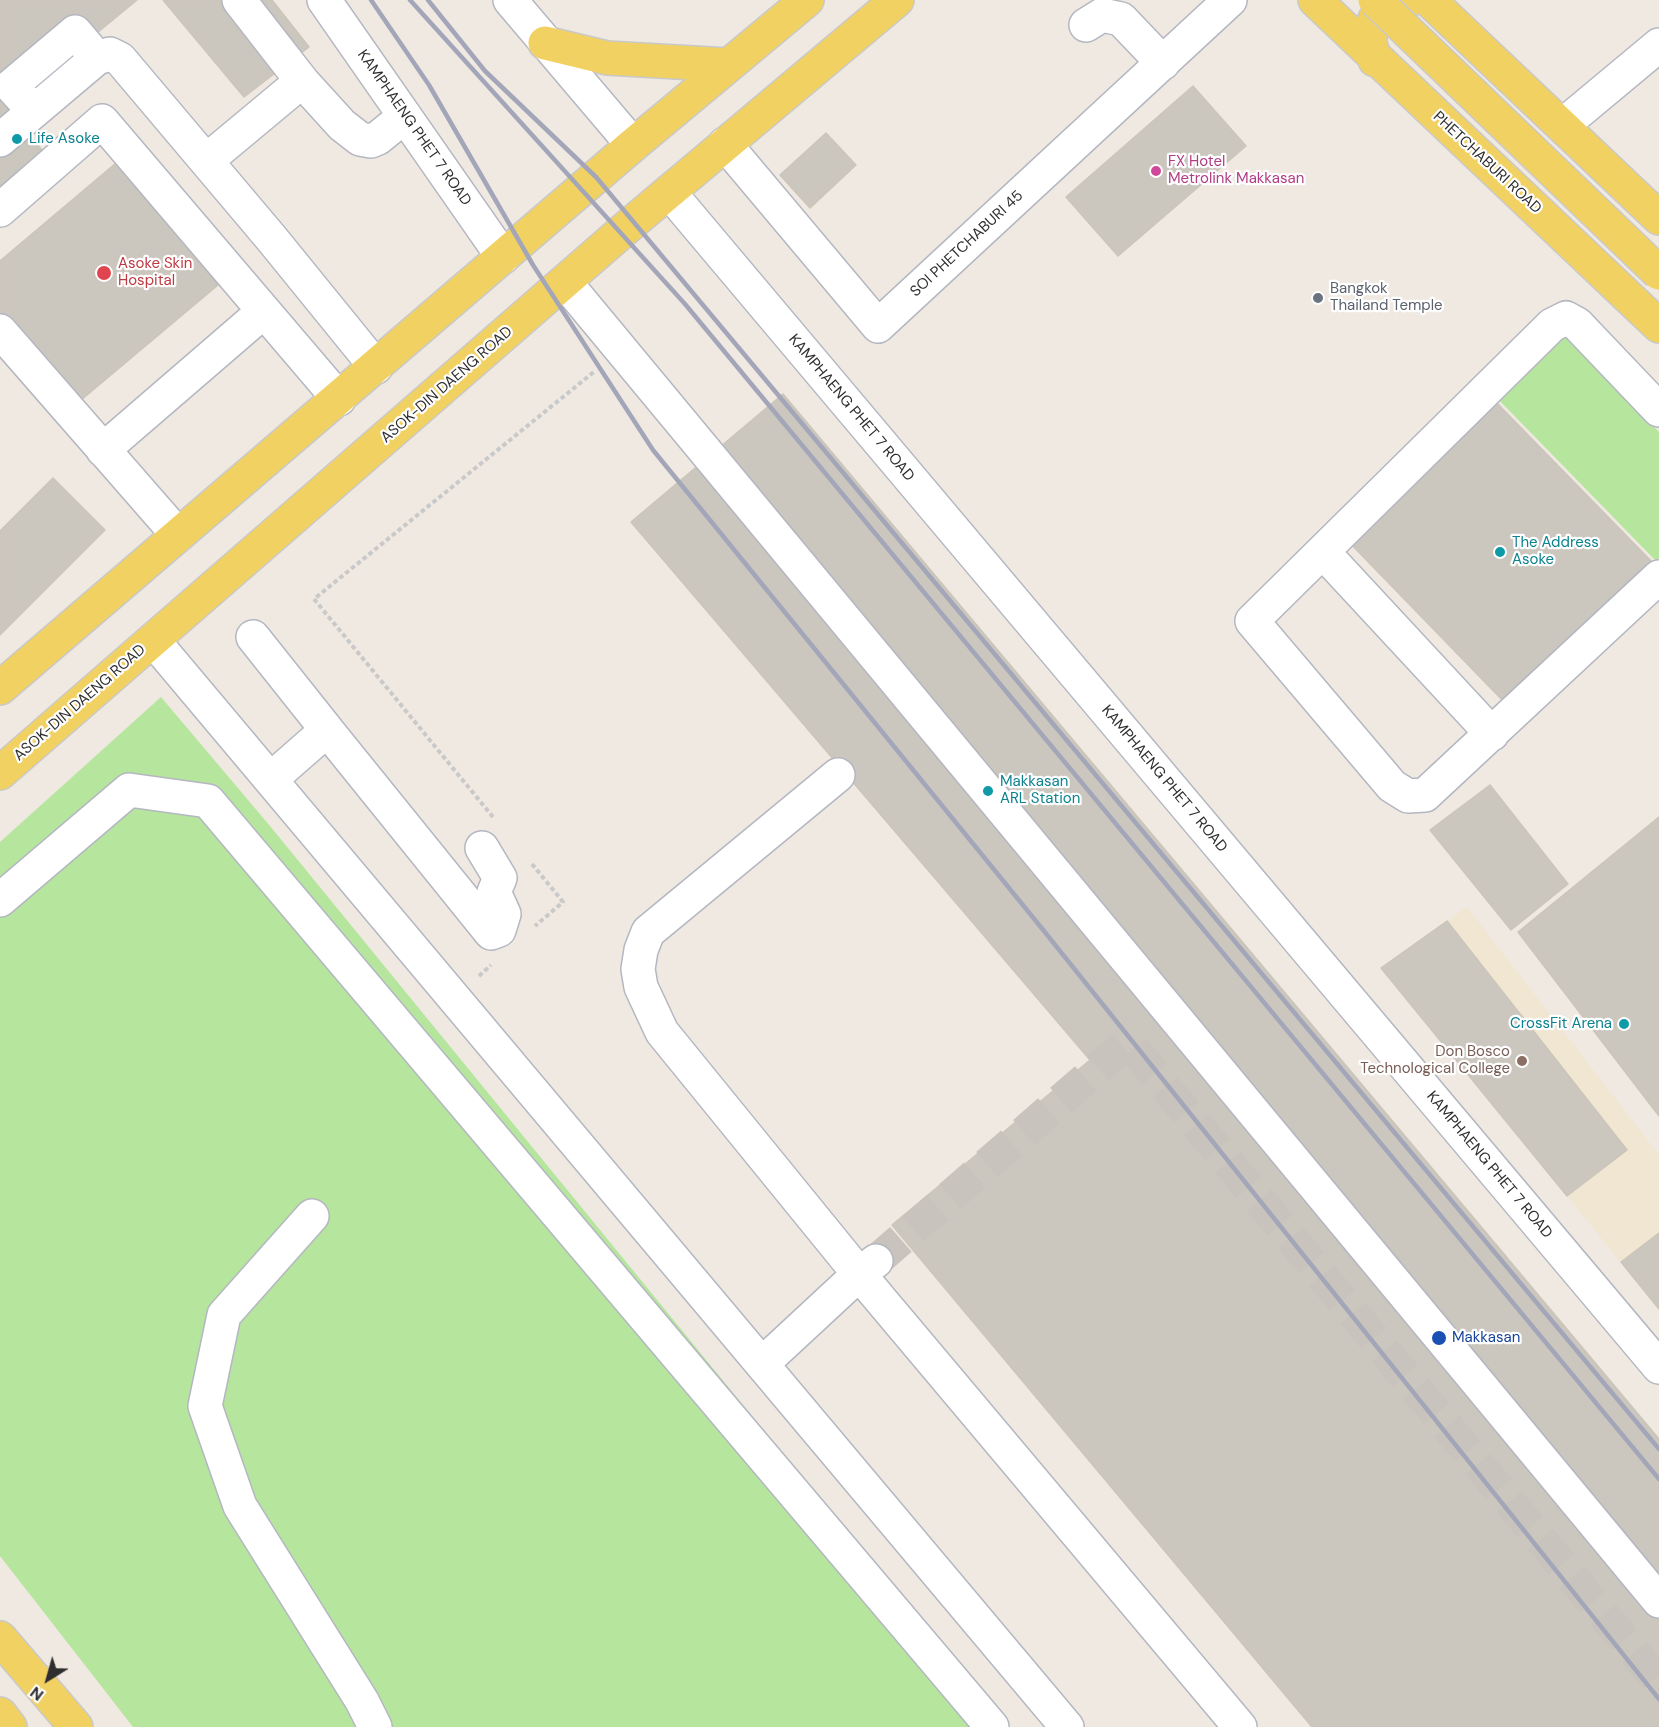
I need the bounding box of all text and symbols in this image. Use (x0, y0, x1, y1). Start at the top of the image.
street label: KAMPHAENG PHET 7 ROAD (353, 47, 475, 209)
street label: PHETCHABURI ROAD (1429, 108, 1545, 218)
place label: Life Asoke (29, 130, 100, 148)
marker: Life Asoke (10, 132, 24, 146)
place label: FX Hotel Metrolink Makkasan (1168, 153, 1304, 188)
marker: FX Hotel Metrolink Makkasan (1149, 164, 1163, 178)
street label: SOI PHETCHABURI 45 (907, 187, 1027, 301)
place label: Asoke Skin Hospital (118, 255, 192, 290)
marker: Asoke Skin Hospital (95, 264, 113, 282)
place label: Bangkok Thailand Temple (1330, 280, 1443, 315)
marker: Bangkok Thailand Temple (1311, 291, 1325, 305)
street label: ASOK-DIN DAENG ROAD (378, 323, 516, 447)
street label: KAMPHAENG PHET 7 ROAD (784, 331, 918, 485)
place label: The Address Asoke (1512, 534, 1599, 569)
marker: The Address Asoke (1493, 545, 1507, 559)
street label: ASOK-DIN DAENG ROAD (11, 641, 149, 765)
street label: KAMPHAENG PHET 7 ROAD (1097, 702, 1231, 856)
place label: Makkasan ARL Station (1000, 773, 1080, 808)
marker: Makkasan ARL Station (981, 784, 995, 798)
place label: CrossFit Arena (1510, 1015, 1612, 1033)
marker: CrossFit Arena (1617, 1017, 1631, 1031)
place label: Don Bosco Technological College (1360, 1043, 1510, 1078)
marker: Don Bosco Technological College (1515, 1054, 1529, 1068)
street label: KAMPHAENG PHET 7 ROAD (1422, 1088, 1556, 1242)
marker: Makkasan (1430, 1329, 1448, 1347)
place label: Makkasan (1452, 1329, 1520, 1347)
north arrow (18, 1649, 78, 1709)
text: N (26, 1682, 48, 1706)

